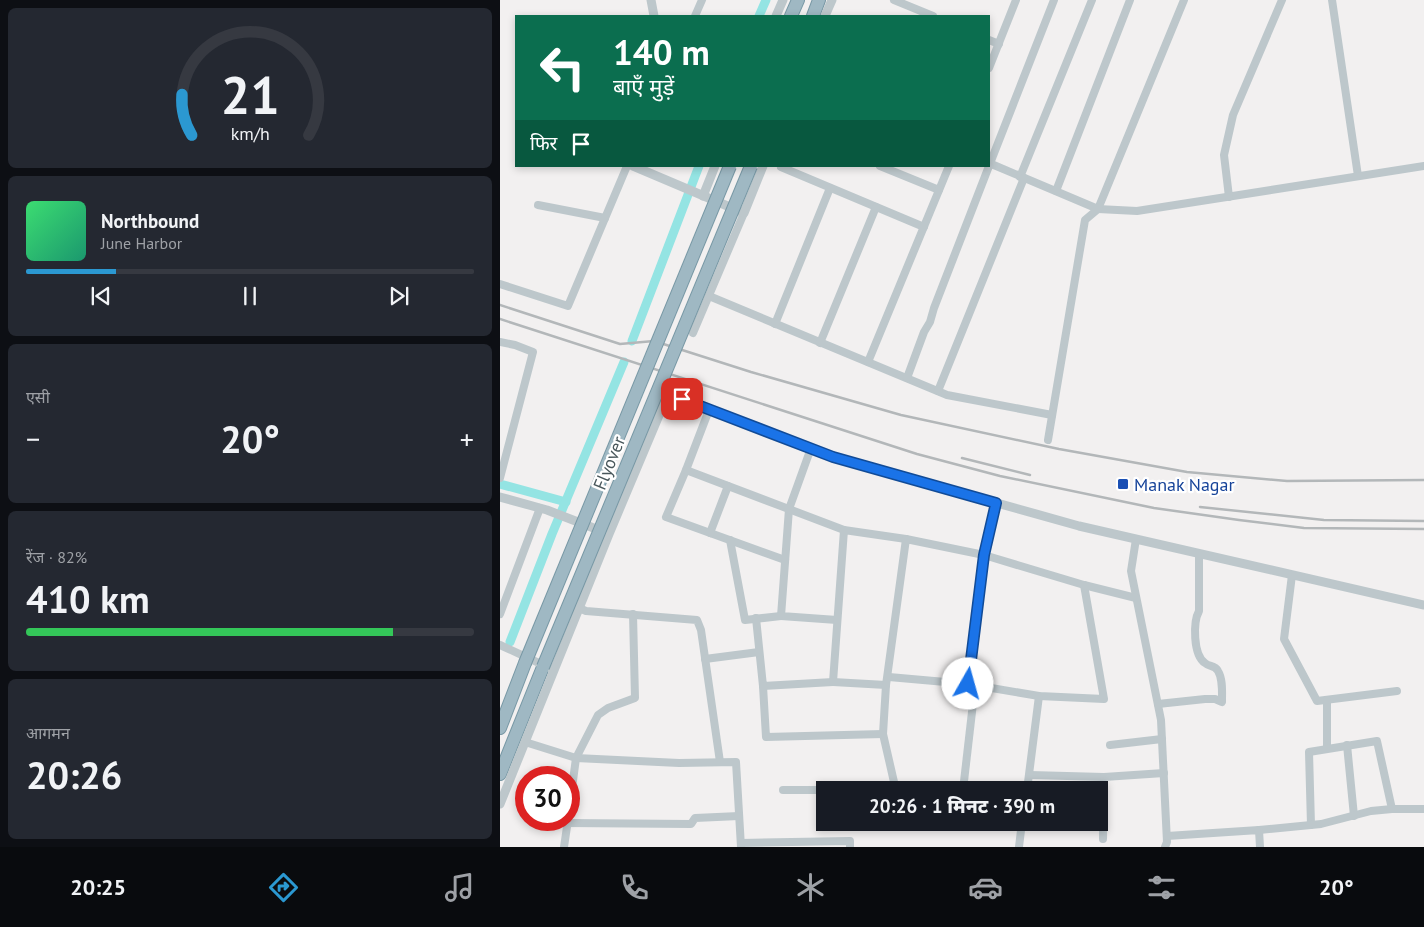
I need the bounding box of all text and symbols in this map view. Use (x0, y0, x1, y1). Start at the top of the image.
text: 140 m (613, 29, 710, 75)
icon: left (530, 35, 595, 100)
text: 21 (221, 61, 279, 128)
text: बाएँ मुड़ें (613, 73, 674, 101)
text: km/h (230, 122, 270, 145)
icon: arrive (567, 130, 595, 158)
text: फिर (530, 131, 557, 155)
text: Northbound (101, 209, 199, 233)
text: June Harbor (101, 233, 182, 253)
icon: previous (87, 282, 115, 310)
icon: pause (236, 282, 264, 310)
icon: next (385, 282, 413, 310)
pin (661, 378, 703, 420)
icon: arrive (668, 385, 696, 413)
text: एसी (26, 387, 50, 407)
text: 20° (220, 414, 280, 463)
text: − (26, 420, 40, 457)
text: + (460, 420, 474, 457)
street label: Flyover (588, 433, 630, 493)
place label: Manak Nagar (1134, 473, 1235, 496)
marker: Manak Nagar (1116, 477, 1130, 491)
text: रेंज · 82% (26, 547, 87, 567)
text: 410 km (26, 574, 150, 623)
position arrow (941, 657, 993, 709)
text: आगमन (26, 723, 70, 743)
text: 20:26 (26, 750, 122, 799)
speed limit sign: 30 (515, 766, 580, 831)
text: 20:26 · 1 मिनट · 390 m (869, 794, 1055, 818)
icon: directions (266, 870, 301, 905)
icon: music (442, 870, 477, 905)
icon: phone (617, 870, 652, 905)
icon: climate (793, 870, 828, 905)
icon: car (968, 870, 1003, 905)
icon: filters (1144, 870, 1179, 905)
text: 20:25 (70, 873, 126, 901)
text: 20° (1319, 873, 1354, 901)

